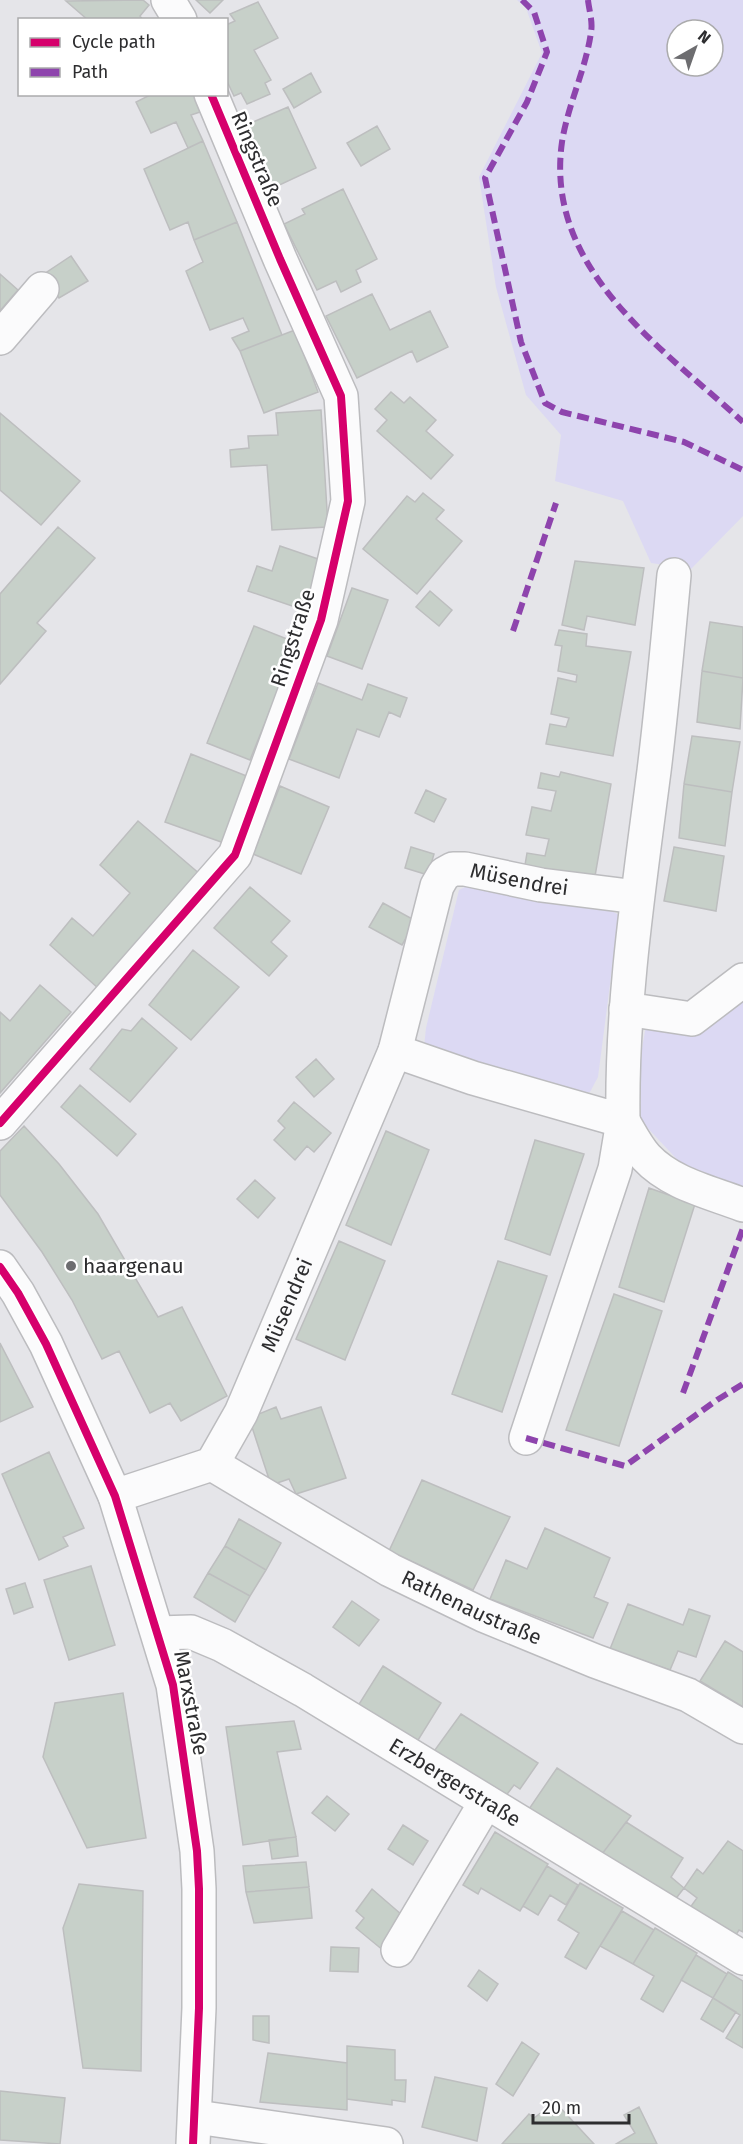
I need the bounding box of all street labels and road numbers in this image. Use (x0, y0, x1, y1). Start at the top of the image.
street label: Ringstraße (225, 107, 289, 211)
street label: Ringstraße (265, 586, 321, 690)
street label: Müsendrei (468, 857, 570, 901)
street label: Müsendrei (255, 1254, 318, 1356)
street label: Rathenaustraße (397, 1564, 545, 1651)
street label: Marxstraße (168, 1648, 214, 1758)
street label: Erzbergerstraße (384, 1732, 526, 1833)

